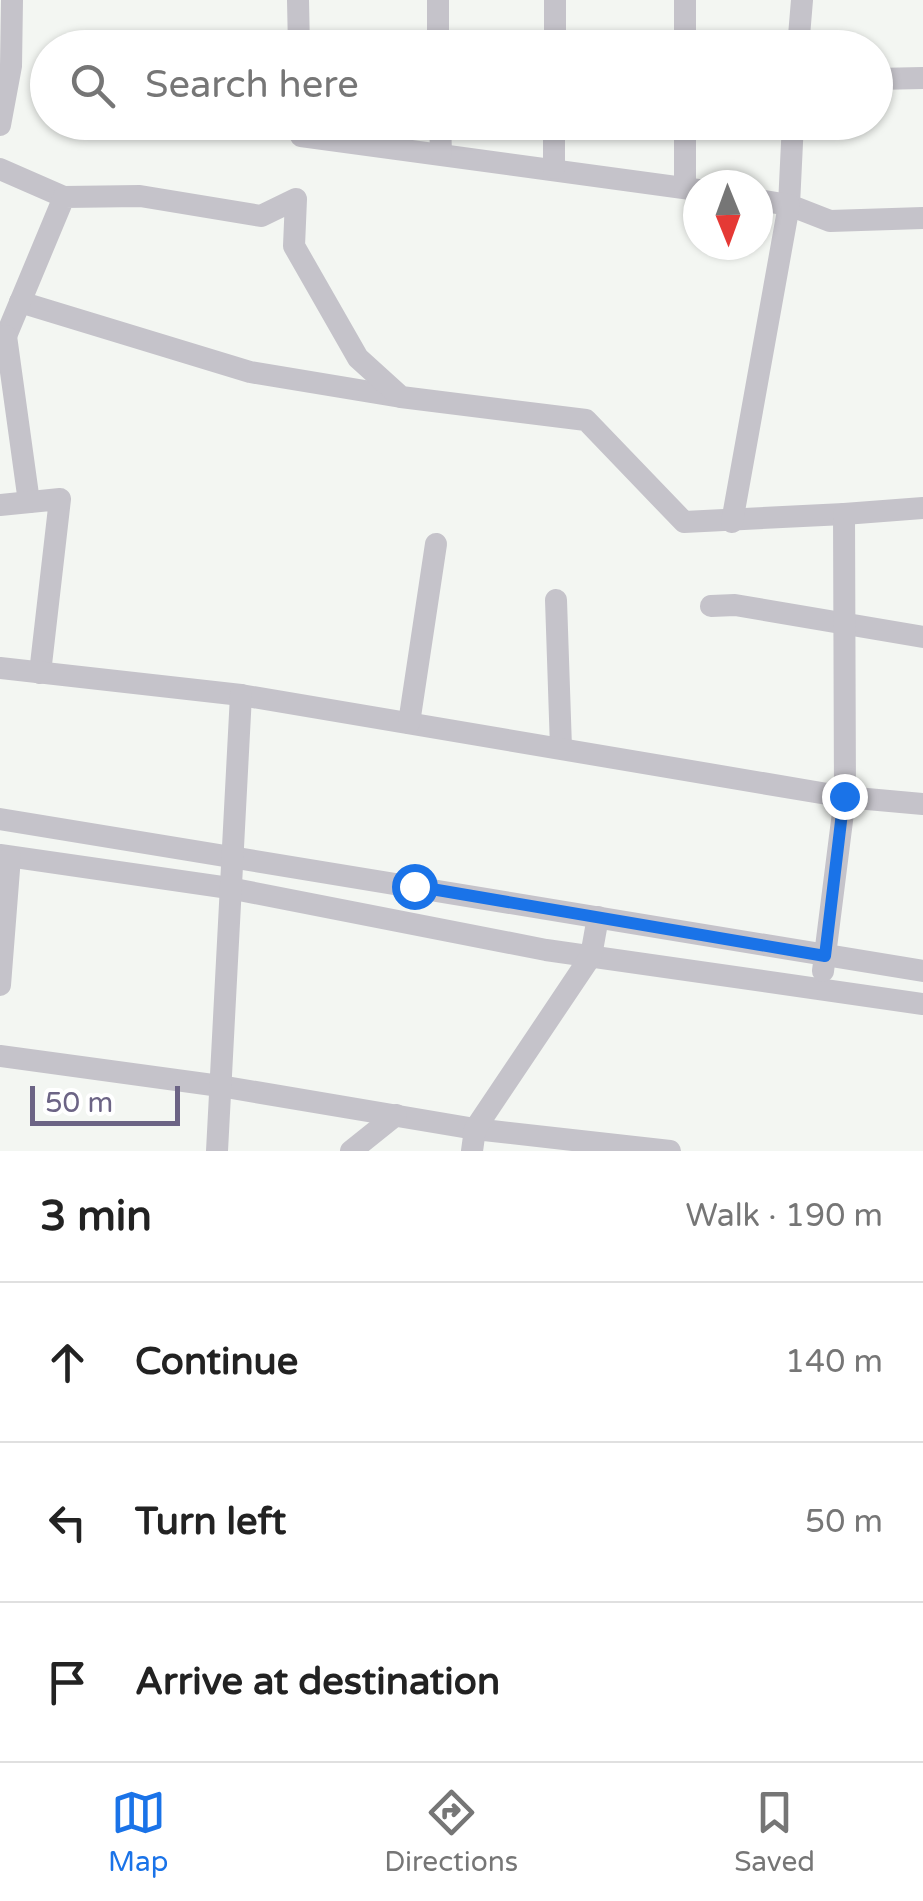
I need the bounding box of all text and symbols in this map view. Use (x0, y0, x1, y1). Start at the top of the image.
search box (30, 30, 893, 140)
icon: search (65, 58, 120, 113)
text: Search here (145, 62, 359, 108)
north arrow (683, 170, 773, 260)
route end (822, 774, 868, 820)
route start (392, 864, 438, 910)
scale bar (30, 1081, 180, 1126)
text: 50 m (45, 1086, 113, 1120)
text: 3 min (40, 1191, 152, 1242)
text: Walk · 190 m (686, 1197, 883, 1235)
icon: ahead (40, 1335, 95, 1390)
text: Continue (135, 1339, 298, 1385)
text: 140 m (785, 1343, 883, 1381)
icon: left (40, 1495, 95, 1550)
text: Turn left (135, 1499, 286, 1545)
text: 50 m (805, 1503, 883, 1541)
icon: arrive (40, 1655, 95, 1710)
text: Arrive at destination (135, 1659, 500, 1705)
tab: Map (108, 1785, 168, 1879)
tab: Directions (384, 1785, 518, 1879)
tab: Saved (734, 1785, 815, 1879)

